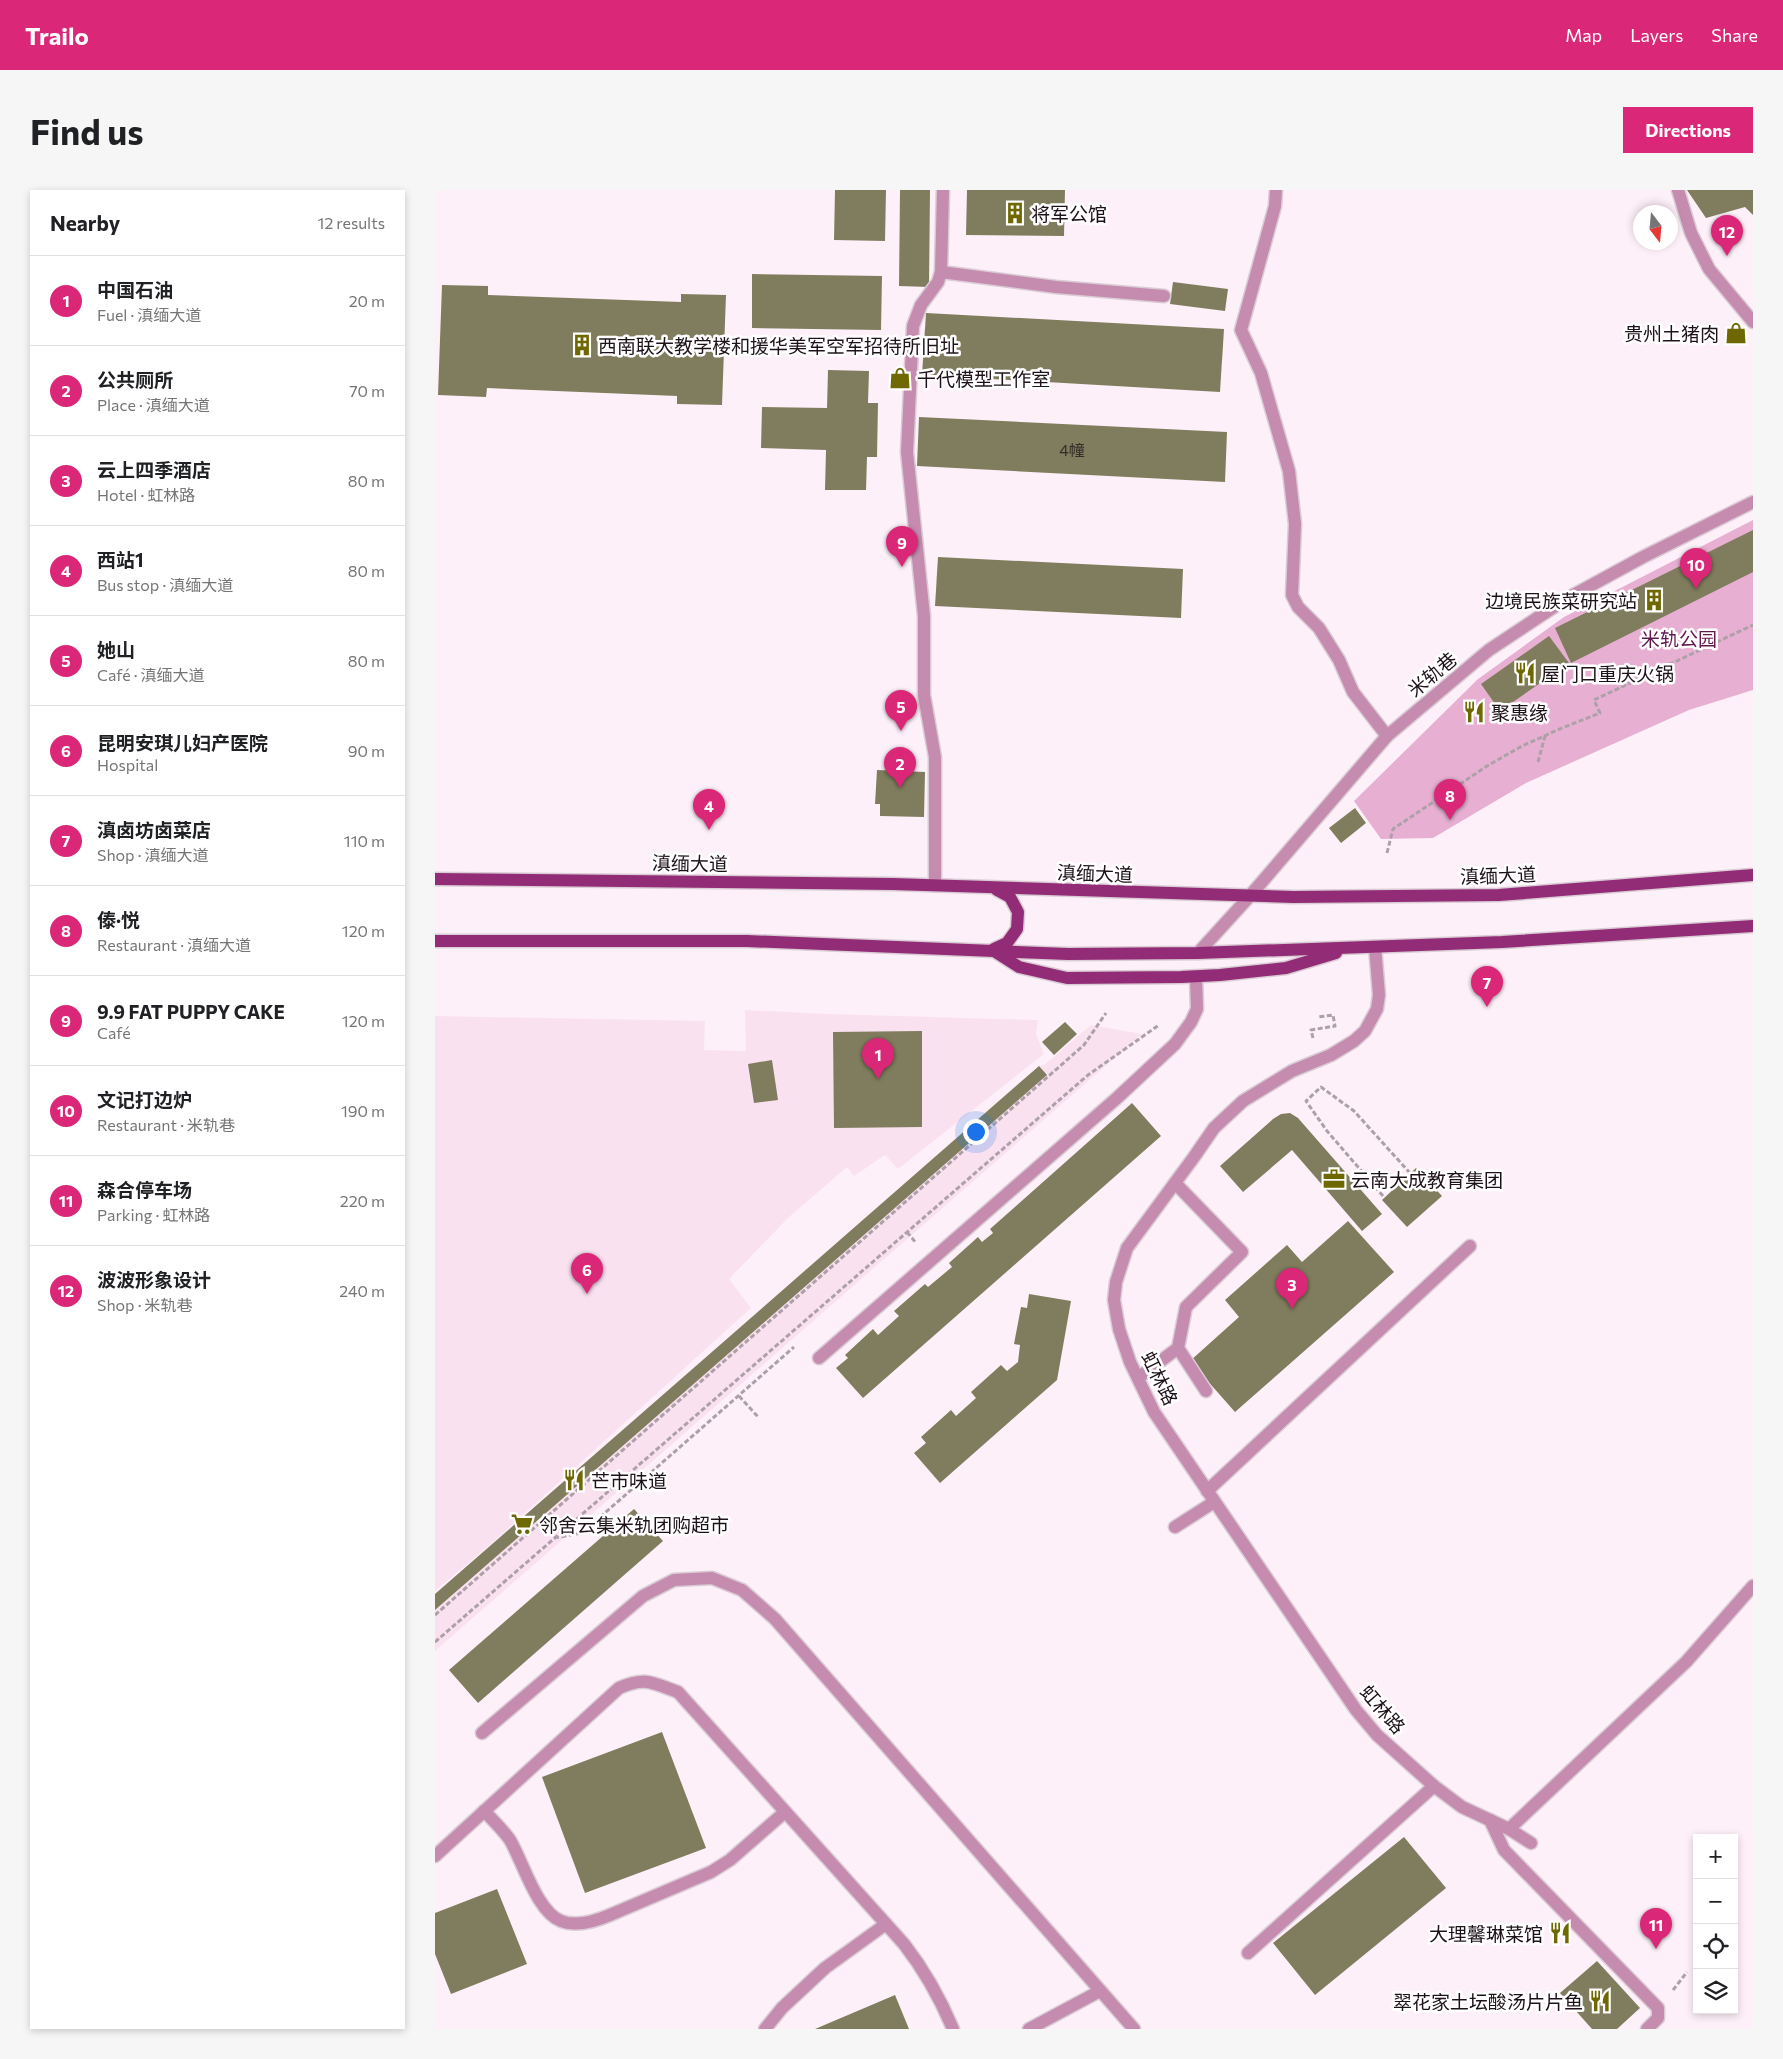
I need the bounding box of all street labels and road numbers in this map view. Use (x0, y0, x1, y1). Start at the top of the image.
street label: 米轨巷 (1403, 647, 1461, 701)
street label: 滇缅大道 (652, 851, 728, 875)
street label: 滇缅大道 (1057, 860, 1133, 886)
street label: 滇缅大道 (1460, 862, 1536, 888)
street label: 虹林路 (1137, 1347, 1183, 1409)
street label: 虹林路 (1356, 1680, 1410, 1738)

